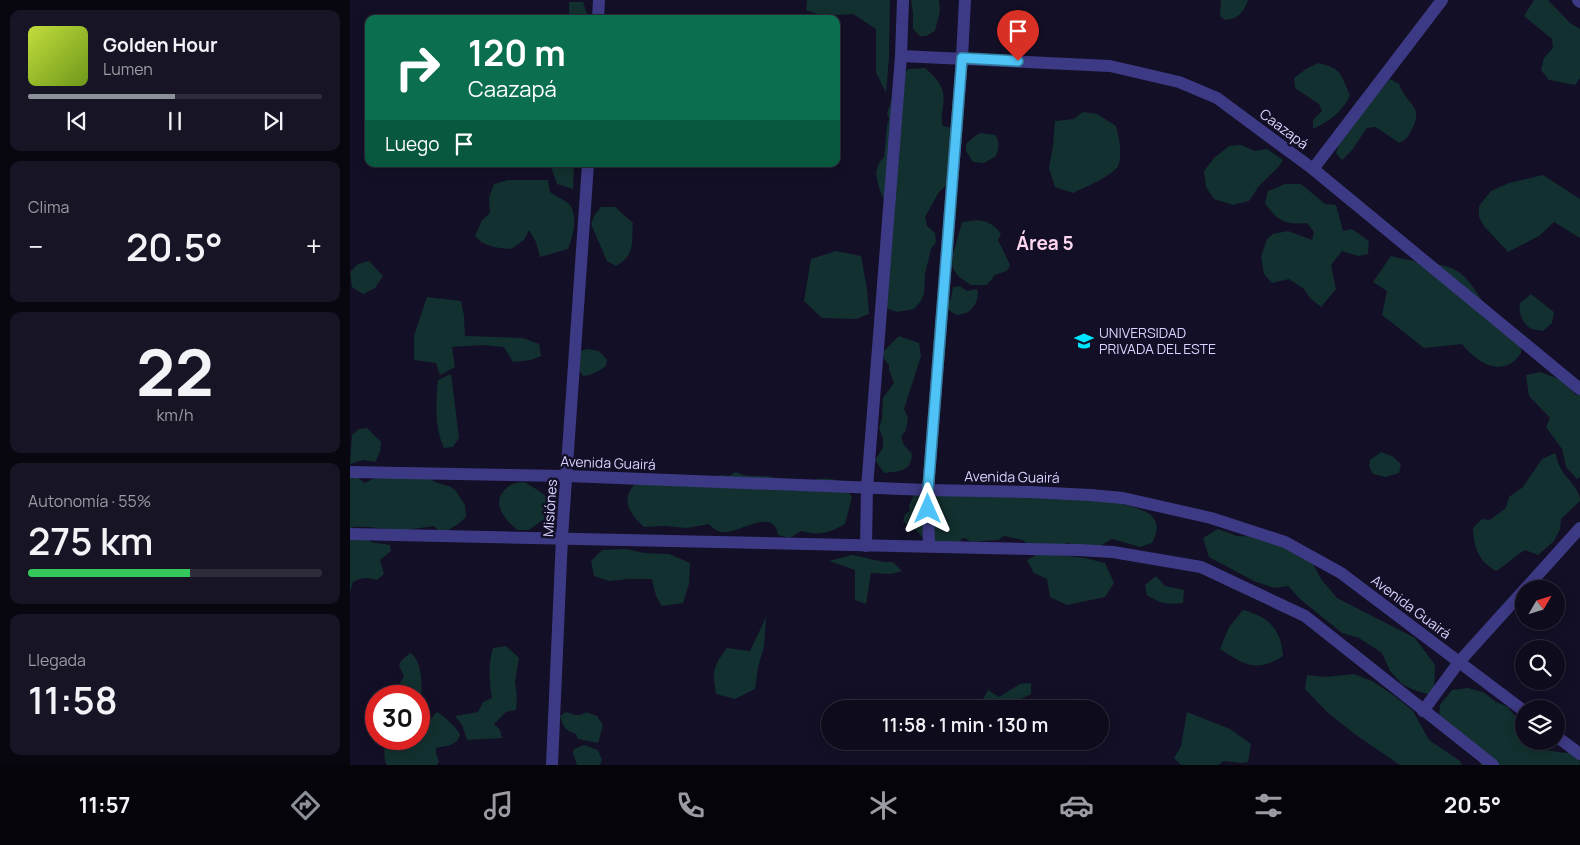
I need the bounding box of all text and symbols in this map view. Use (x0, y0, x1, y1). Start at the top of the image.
pin (997, 10, 1039, 61)
icon: arrive (1004, 17, 1032, 45)
text: 120 m (468, 29, 566, 77)
text: Golden Hour (103, 32, 217, 58)
icon: right (385, 35, 450, 100)
text: Lumen (103, 58, 153, 80)
text: Caazapá (468, 74, 557, 104)
street label: Caazapá (1256, 104, 1313, 153)
icon: previous (63, 107, 91, 135)
icon: pause (161, 107, 189, 135)
icon: next (259, 107, 287, 135)
icon: arrive (450, 130, 478, 158)
text: Luego (385, 131, 440, 157)
text: Clima (28, 196, 69, 218)
text: 20.5° (126, 220, 223, 272)
text: − (28, 227, 43, 265)
text: + (306, 227, 322, 265)
district label: Área 5 (1016, 230, 1074, 256)
place label: UNIVERSIDAD PRIVADA DEL ESTE (1099, 323, 1216, 358)
text: 22 (136, 327, 214, 416)
school or university icon: UNIVERSIDAD PRIVADA DEL ESTE (1073, 330, 1095, 352)
text: km/h (156, 404, 194, 426)
street label: Avenida Guairá (560, 451, 656, 474)
street label: Avenida Guairá (964, 466, 1060, 487)
street label: Misiónes (538, 478, 561, 537)
position arrow (901, 482, 953, 534)
text: Autonomía · 55% (28, 490, 151, 512)
text: 275 km (28, 514, 153, 566)
street label: Avenida Guairá (1368, 570, 1455, 643)
north arrow (1515, 580, 1565, 630)
map controls (1515, 580, 1565, 750)
button: search (1515, 640, 1565, 690)
text: Llegada (28, 649, 86, 671)
text: 11:58 (28, 673, 118, 725)
speed limit sign: 30 (365, 685, 430, 750)
button: layers (1515, 700, 1565, 750)
text: 11:58 · 1 min · 130 m (882, 712, 1048, 738)
icon: directions (288, 788, 323, 823)
icon: music (481, 788, 516, 823)
icon: phone (673, 788, 708, 823)
icon: climate (866, 788, 901, 823)
icon: car (1059, 788, 1094, 823)
icon: filters (1251, 788, 1286, 823)
text: 11:57 (79, 790, 130, 820)
text: 20.5° (1444, 790, 1501, 820)

